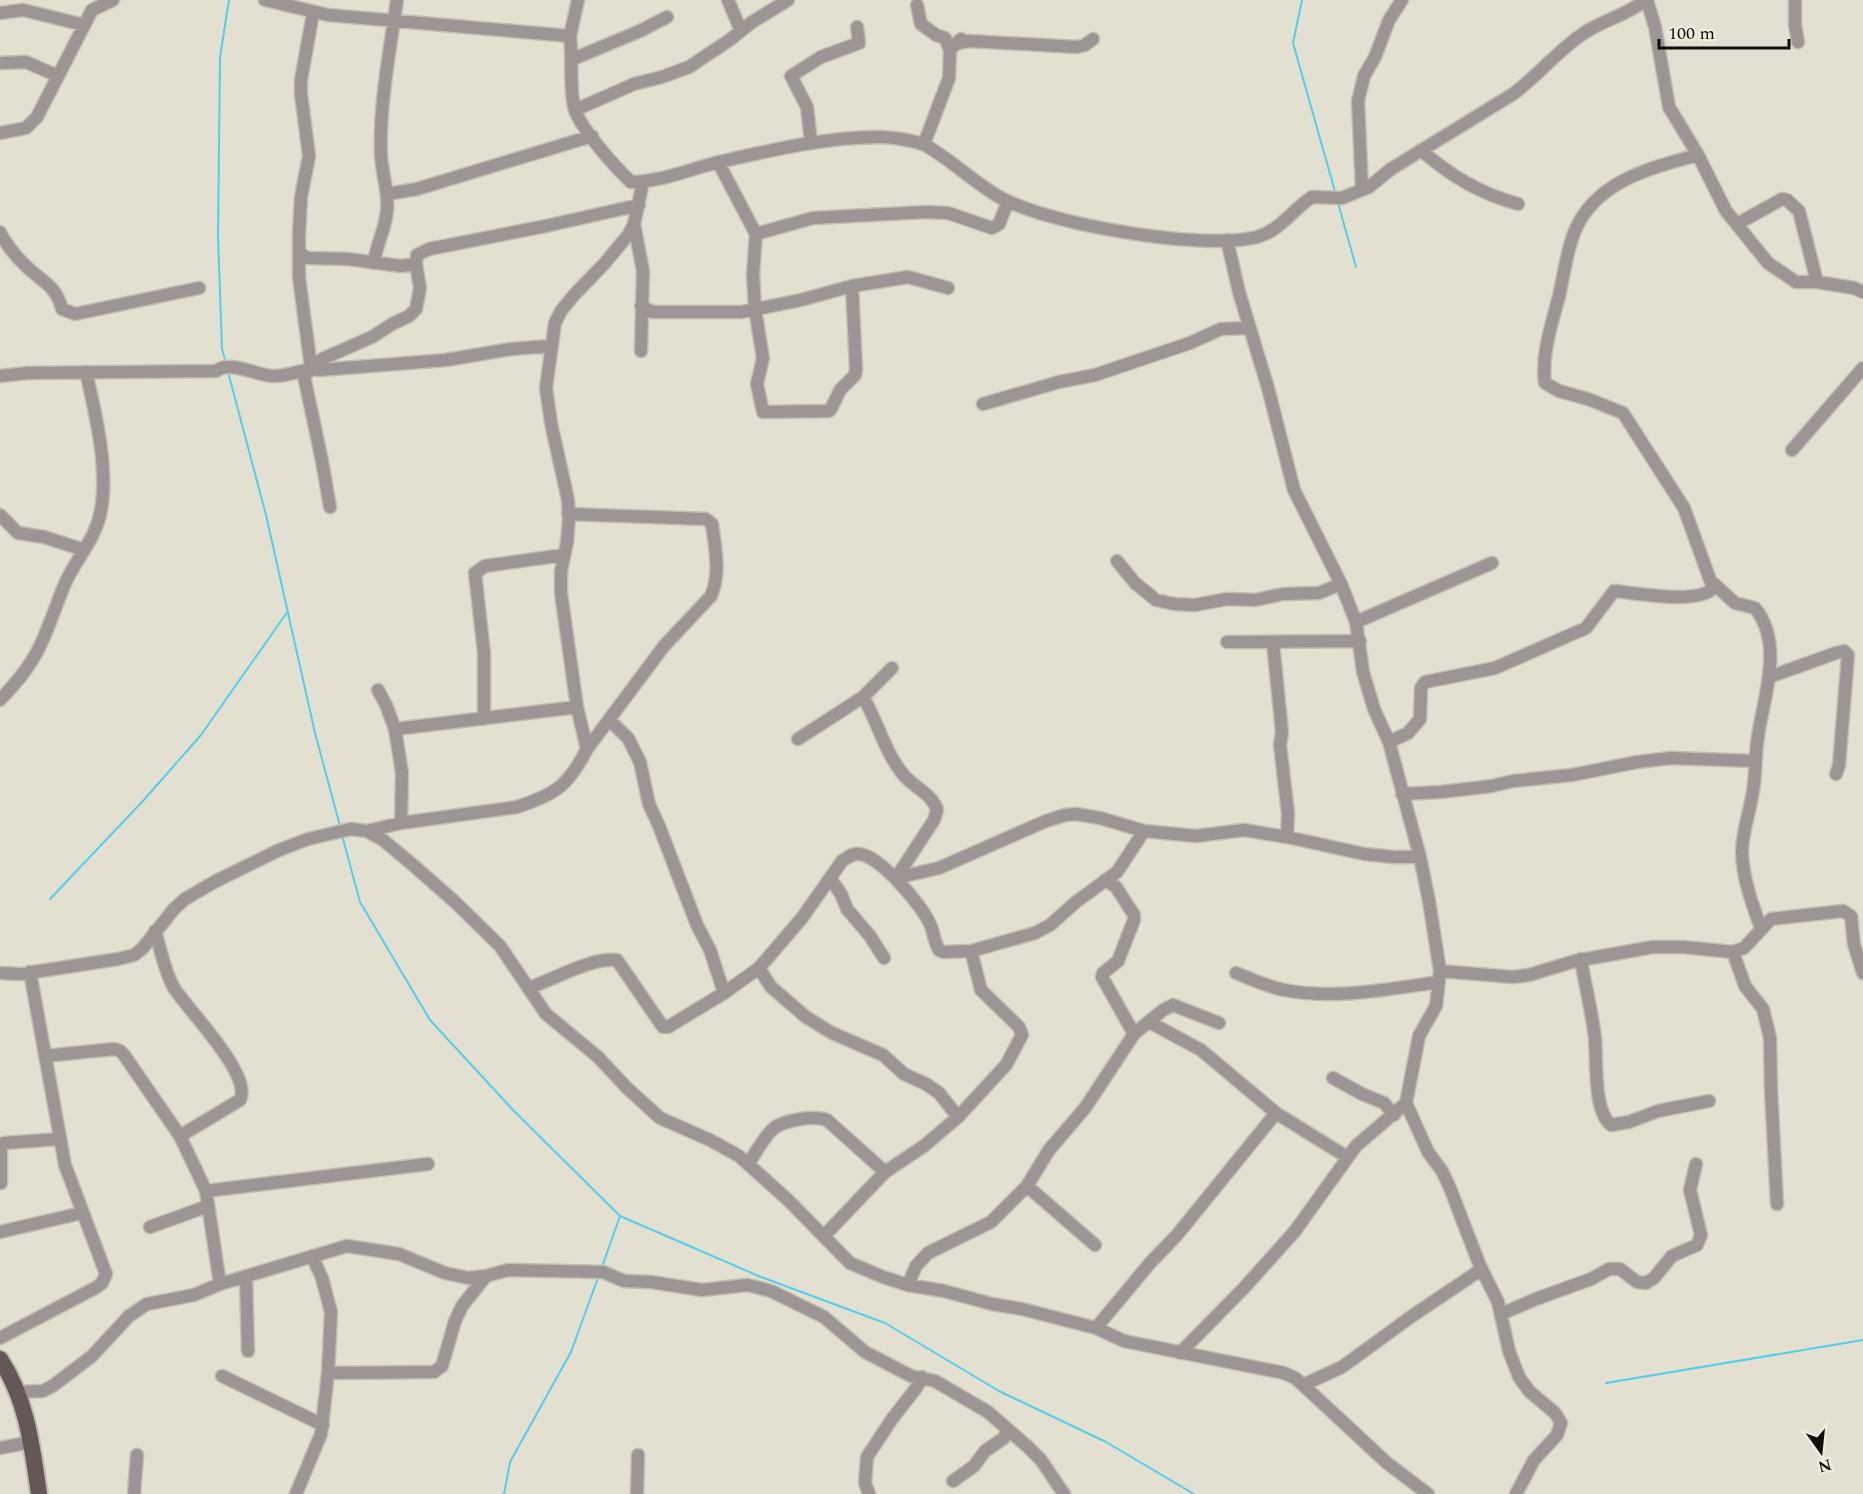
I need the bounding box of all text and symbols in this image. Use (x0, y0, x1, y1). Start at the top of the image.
scale bar (1659, 12, 1790, 50)
text: 100 m (1668, 20, 1715, 47)
north arrow (1791, 1422, 1851, 1482)
text: N (1815, 1452, 1834, 1479)

